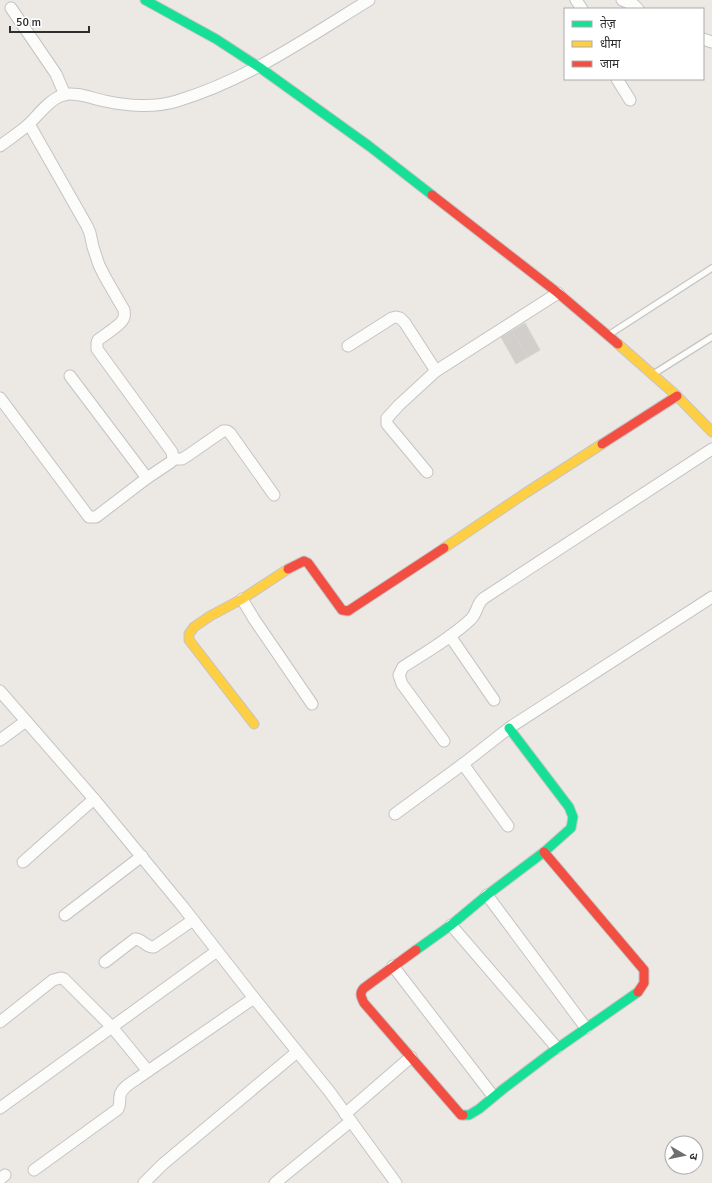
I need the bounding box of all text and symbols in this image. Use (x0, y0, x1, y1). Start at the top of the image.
scale bar (10, 8, 89, 34)
legend (564, 8, 704, 80)
text: 50 m (16, 15, 41, 30)
text: तेज़ (600, 16, 617, 32)
text: धीमा (600, 36, 622, 52)
text: जाम (600, 57, 620, 72)
north arrow (664, 1135, 704, 1175)
text: उ (686, 1152, 700, 1161)

